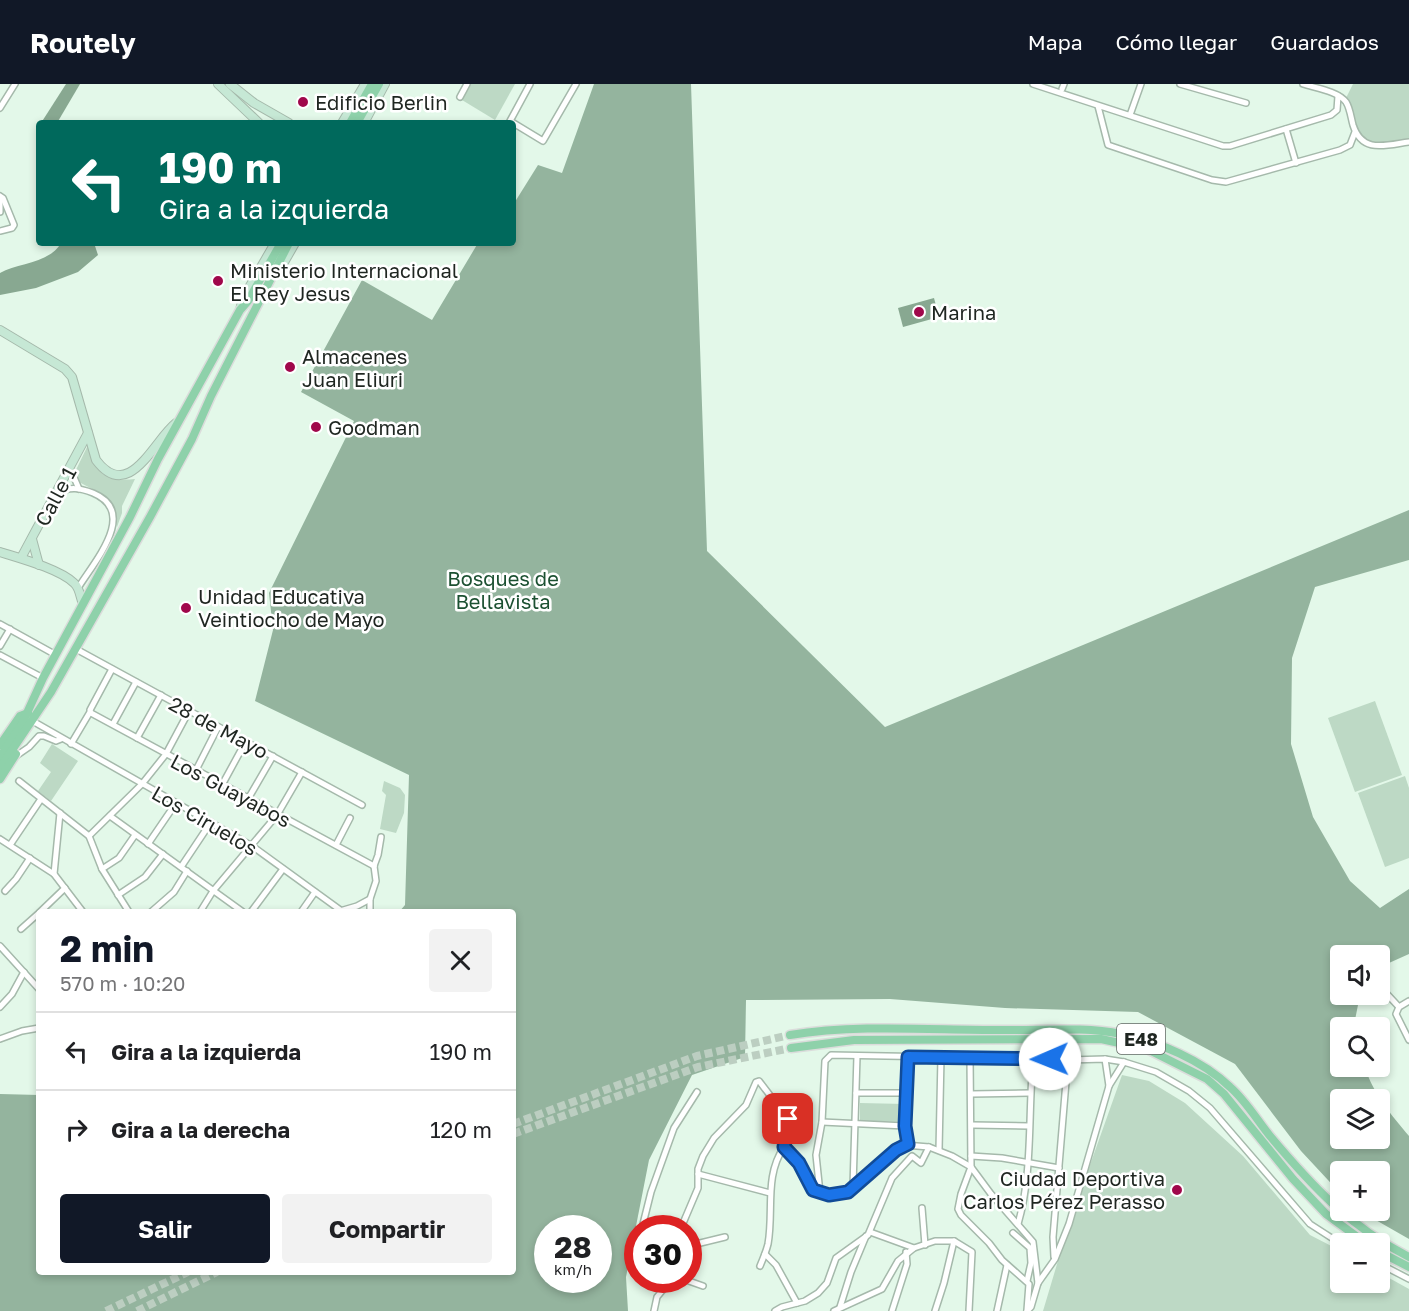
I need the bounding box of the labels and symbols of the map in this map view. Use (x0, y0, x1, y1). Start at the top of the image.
place label: Edificio Berlin (315, 90, 447, 114)
marker: Edificio Berlin (296, 95, 310, 109)
place label: Ministerio Internacional El Rey Jesus (230, 258, 458, 305)
marker: Ministerio Internacional El Rey Jesus (211, 274, 225, 288)
place label: Marina (931, 300, 996, 324)
marker: Marina (912, 305, 926, 319)
place label: Almacenes Juan Eliuri (302, 344, 407, 391)
marker: Almacenes Juan Eliuri (283, 360, 297, 374)
place label: Goodman (328, 415, 420, 439)
marker: Goodman (309, 420, 323, 434)
street label: Calle 1 (29, 462, 81, 530)
park label: Bosques de Bellavista (447, 566, 559, 613)
place label: Unidad Educativa Veintiocho de Mayo (198, 584, 385, 631)
marker: Unidad Educativa Veintiocho de Mayo (179, 601, 193, 615)
street label: 28 de Mayo (165, 691, 273, 763)
street label: Los Guayabos (167, 748, 295, 832)
street label: Los Ciruelos (148, 780, 262, 860)
road number: E48 (1117, 1024, 1165, 1054)
position arrow (1018, 1027, 1082, 1091)
pin (762, 1093, 813, 1144)
place label: Ciudad Deportiva Carlos Pérez Perasso (963, 1166, 1165, 1213)
marker: Ciudad Deportiva Carlos Pérez Perasso (1170, 1183, 1184, 1197)
speed limit sign: 30 (624, 1215, 702, 1293)

